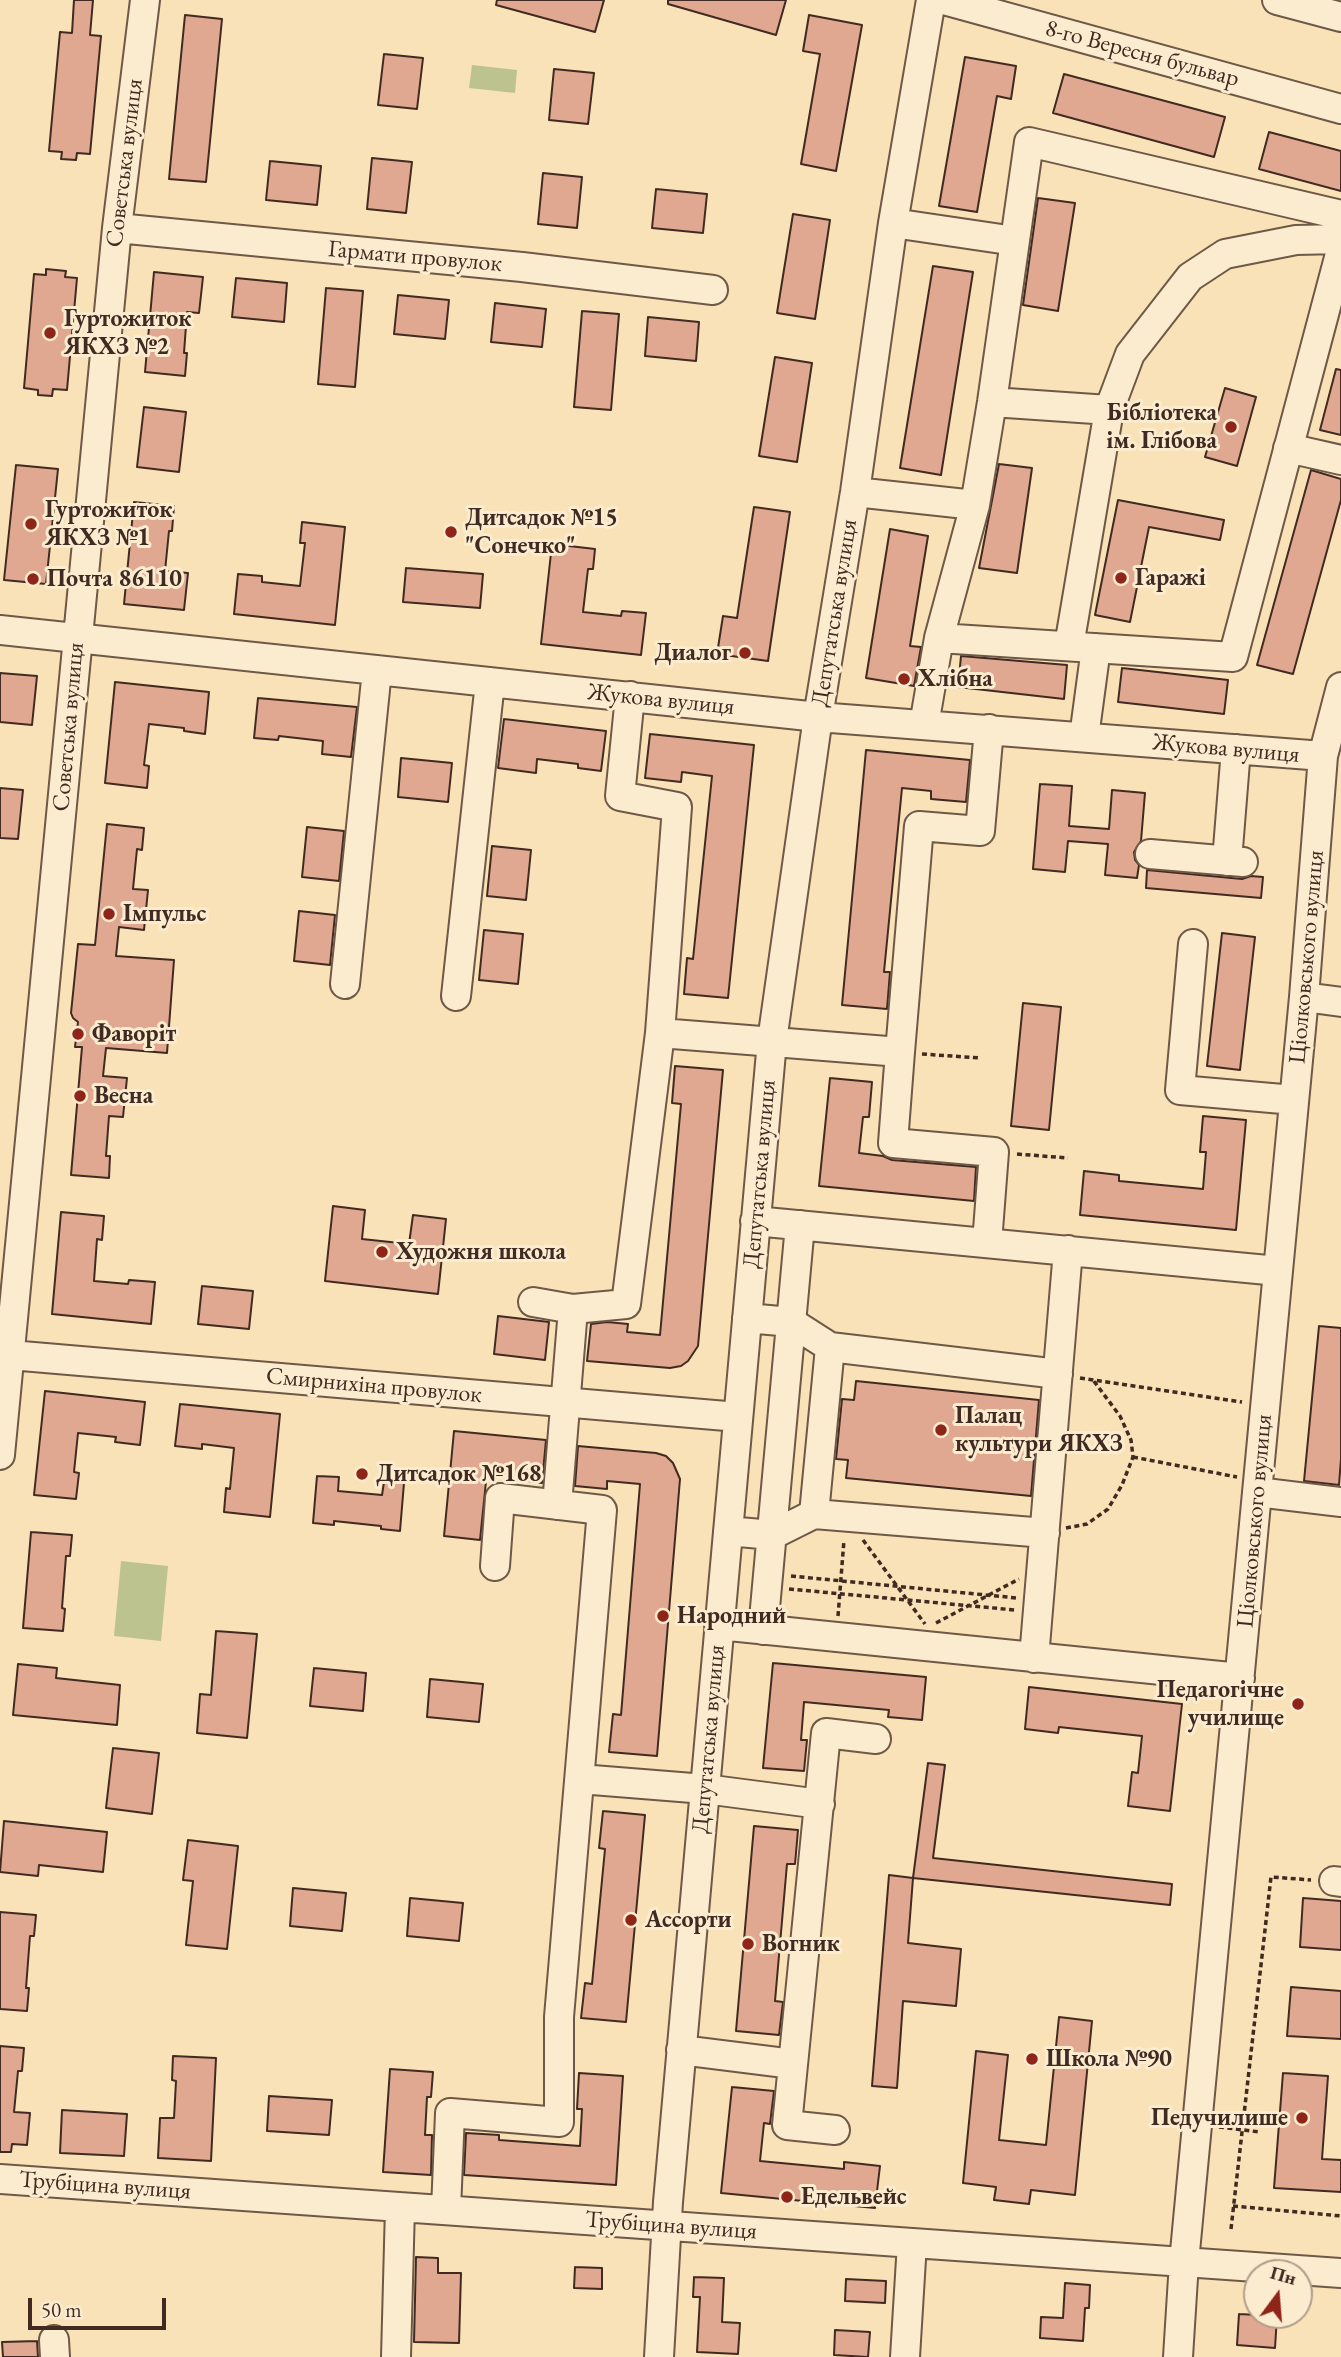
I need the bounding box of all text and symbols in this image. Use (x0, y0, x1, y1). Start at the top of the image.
street label: 8-го Вересня бульвар (1042, 14, 1242, 94)
street label: Советська вулиця (100, 77, 150, 249)
street label: Гармати провулок (327, 235, 503, 279)
place label: Гуртожиток ЯКХЗ №2 (64, 305, 192, 361)
marker: Гуртожиток ЯКХЗ №2 (42, 325, 58, 341)
place label: Бібліотека ім. Глібова (1106, 399, 1217, 455)
marker: Бібліотека ім. Глібова (1223, 419, 1239, 435)
place label: Гуртожиток ЯКХЗ №1 (45, 496, 173, 552)
place label: Дитсадок №15 "Сонечко" (465, 504, 618, 560)
marker: Гуртожиток ЯКХЗ №1 (23, 516, 39, 532)
street label: Депутатська вулиця (806, 517, 864, 709)
marker: Дитсадок №15 "Сонечко" (443, 524, 459, 540)
place label: Гаражі (1135, 564, 1206, 592)
place label: Почта 86110 (47, 565, 182, 593)
marker: Гаражі (1113, 570, 1129, 586)
marker: Почта 86110 (25, 571, 41, 587)
place label: Диалог (654, 639, 731, 667)
street label: Советська вулиця (47, 641, 91, 813)
marker: Диалог (737, 645, 753, 661)
place label: Хлібна (918, 665, 993, 693)
marker: Хлібна (896, 671, 912, 687)
street label: Жукова вулиця (586, 678, 736, 722)
street label: Жукова вулиця (1151, 728, 1301, 770)
street label: Ціолковського вулиця (1283, 849, 1331, 1065)
place label: Імпульс (123, 900, 206, 928)
marker: Імпульс (101, 906, 117, 922)
place label: Фаворіт (92, 1020, 176, 1048)
marker: Фаворіт (70, 1026, 86, 1042)
street label: Депутатська вулиця (737, 1078, 783, 1270)
place label: Весна (94, 1082, 153, 1110)
marker: Весна (72, 1088, 88, 1104)
place label: Художня школа (396, 1238, 566, 1266)
marker: Художня школа (374, 1244, 390, 1260)
street label: Смирнихіна провулок (265, 1362, 483, 1410)
place label: Палац культури ЯКХЗ (955, 1402, 1123, 1458)
street label: Ціолковського вулиця (1231, 1413, 1279, 1629)
marker: Палац культури ЯКХЗ (933, 1422, 949, 1438)
place label: Дитсадок №168 (376, 1460, 542, 1488)
marker: Дитсадок №168 (354, 1466, 370, 1482)
place label: Народний (677, 1602, 786, 1630)
marker: Народний (655, 1608, 671, 1624)
street label: Депутатська вулиця (686, 1643, 732, 1835)
place label: Педагогічне училище (1157, 1676, 1284, 1732)
marker: Педагогічне училище (1290, 1696, 1306, 1712)
place label: Ассорти (645, 1906, 732, 1934)
marker: Ассорти (623, 1912, 639, 1928)
place label: Вогник (762, 1930, 840, 1958)
marker: Вогник (740, 1936, 756, 1952)
place label: Школа №90 (1046, 2045, 1172, 2073)
marker: Школа №90 (1024, 2051, 1040, 2067)
place label: Педучилише (1151, 2104, 1288, 2132)
marker: Педучилише (1294, 2110, 1310, 2126)
street label: Трубіцина вулиця (18, 2166, 192, 2206)
place label: Едельвейс (801, 2183, 907, 2211)
marker: Едельвейс (779, 2189, 795, 2205)
street label: Трубіцина вулиця (584, 2206, 758, 2246)
north arrow (1243, 2259, 1313, 2329)
text: Пн (1267, 2260, 1299, 2291)
scale bar (32, 2284, 170, 2328)
text: 50 m (41, 2296, 82, 2323)

